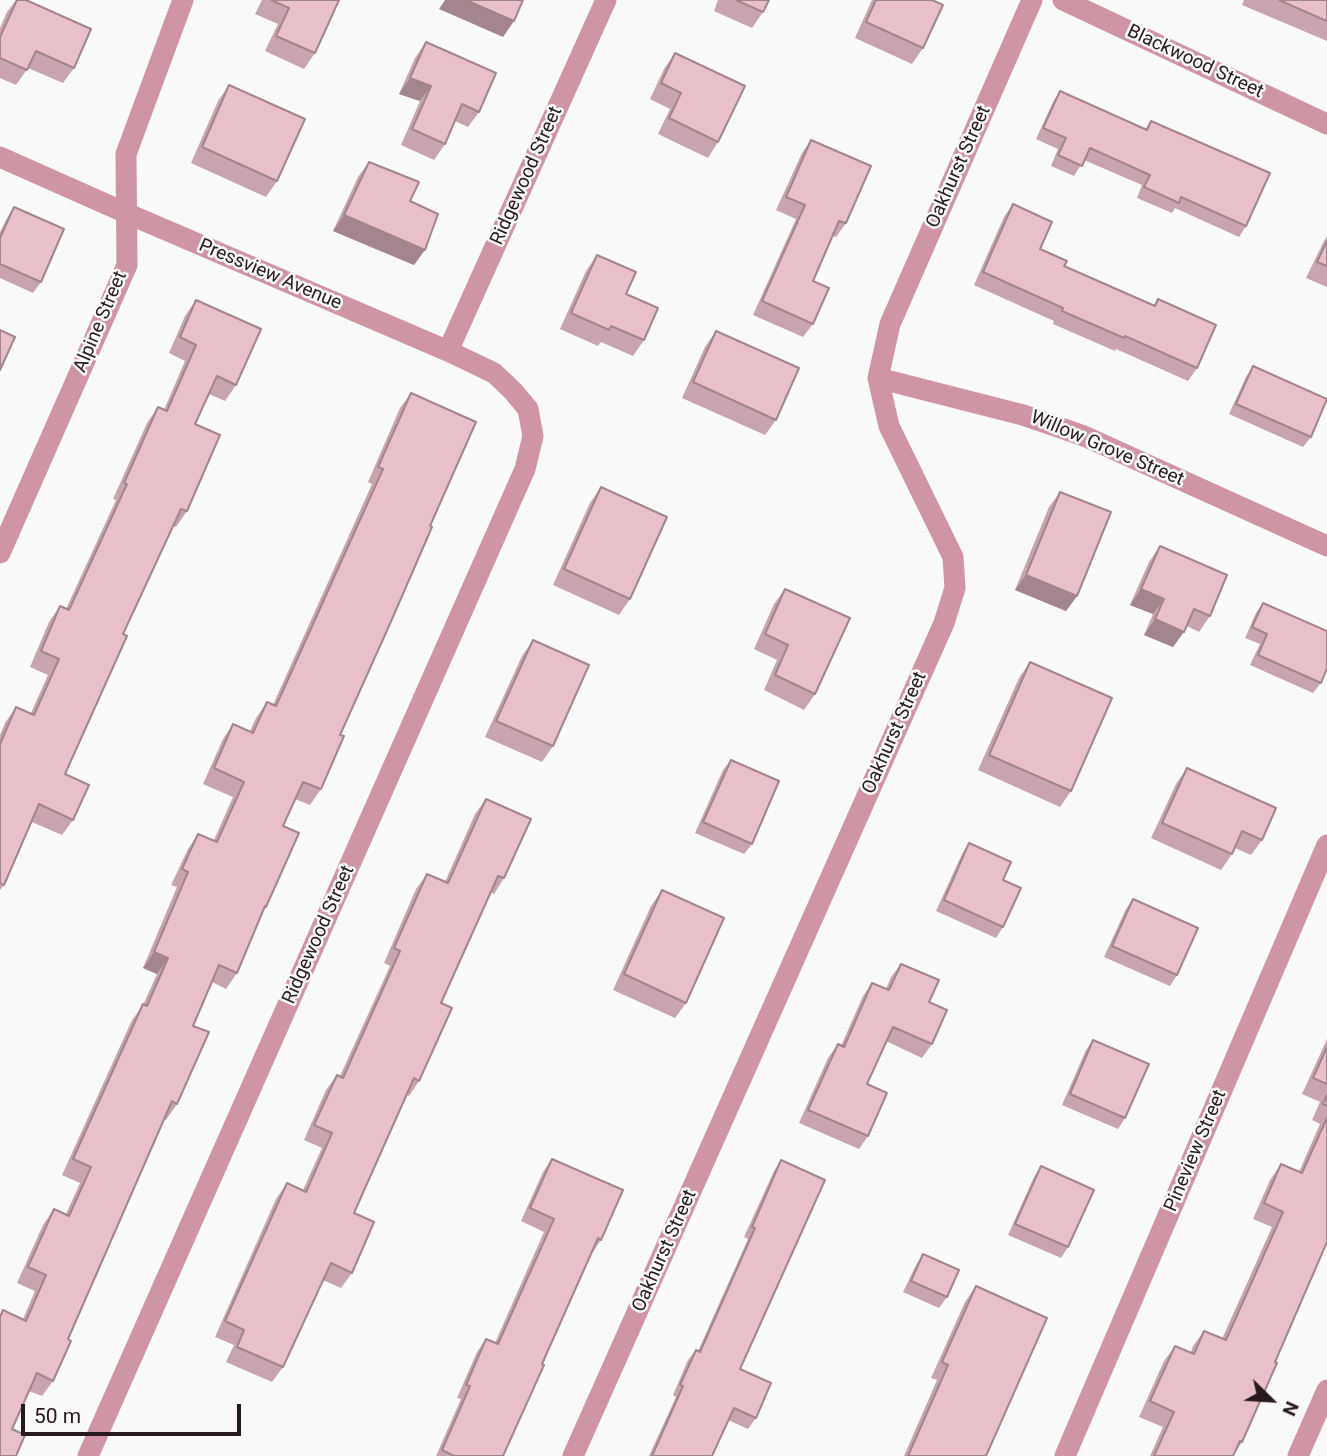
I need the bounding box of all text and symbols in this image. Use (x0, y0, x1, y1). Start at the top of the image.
street label: Blackwood Street (1123, 20, 1267, 104)
street label: Oakhurst Street (922, 102, 996, 232)
street label: Ridgewood Street (486, 103, 568, 249)
street label: Pressview Avenue (195, 235, 345, 315)
street label: Alpine Street (69, 268, 133, 376)
street label: Willow Grove Street (1027, 406, 1187, 492)
street label: Oakhurst Street (858, 668, 932, 798)
street label: Ridgewood Street (278, 862, 360, 1008)
street label: Pineview Street (1160, 1087, 1232, 1215)
street label: Oakhurst Street (628, 1186, 702, 1316)
north arrow (1236, 1365, 1306, 1435)
scale bar (24, 1390, 245, 1434)
text: N (1277, 1398, 1304, 1420)
text: 50 m (34, 1404, 81, 1428)

